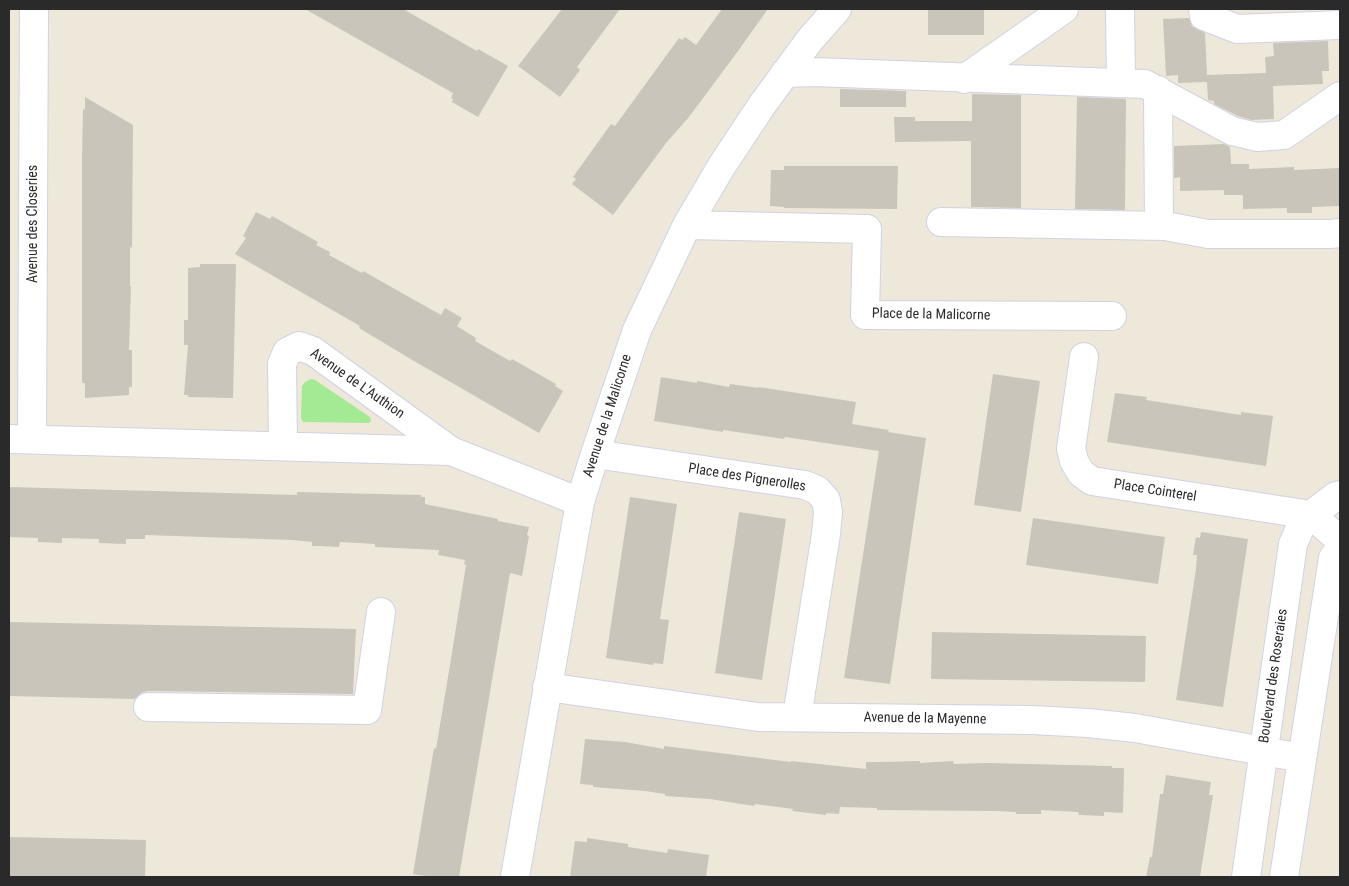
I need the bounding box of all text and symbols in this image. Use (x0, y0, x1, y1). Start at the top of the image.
street label: Avenue des Closeries (25, 165, 41, 283)
street label: Place de la Malicorne (872, 306, 990, 324)
street label: Avenue de L'Authion (307, 345, 407, 423)
street label: Avenue de la Malicorne (580, 352, 636, 480)
street label: Place des Pignerolles (687, 460, 807, 496)
street label: Place Cointerel (1112, 476, 1198, 506)
street label: Boulevard des Roseraies (1256, 608, 1292, 744)
street label: Avenue de la Mayenne (863, 710, 987, 728)

